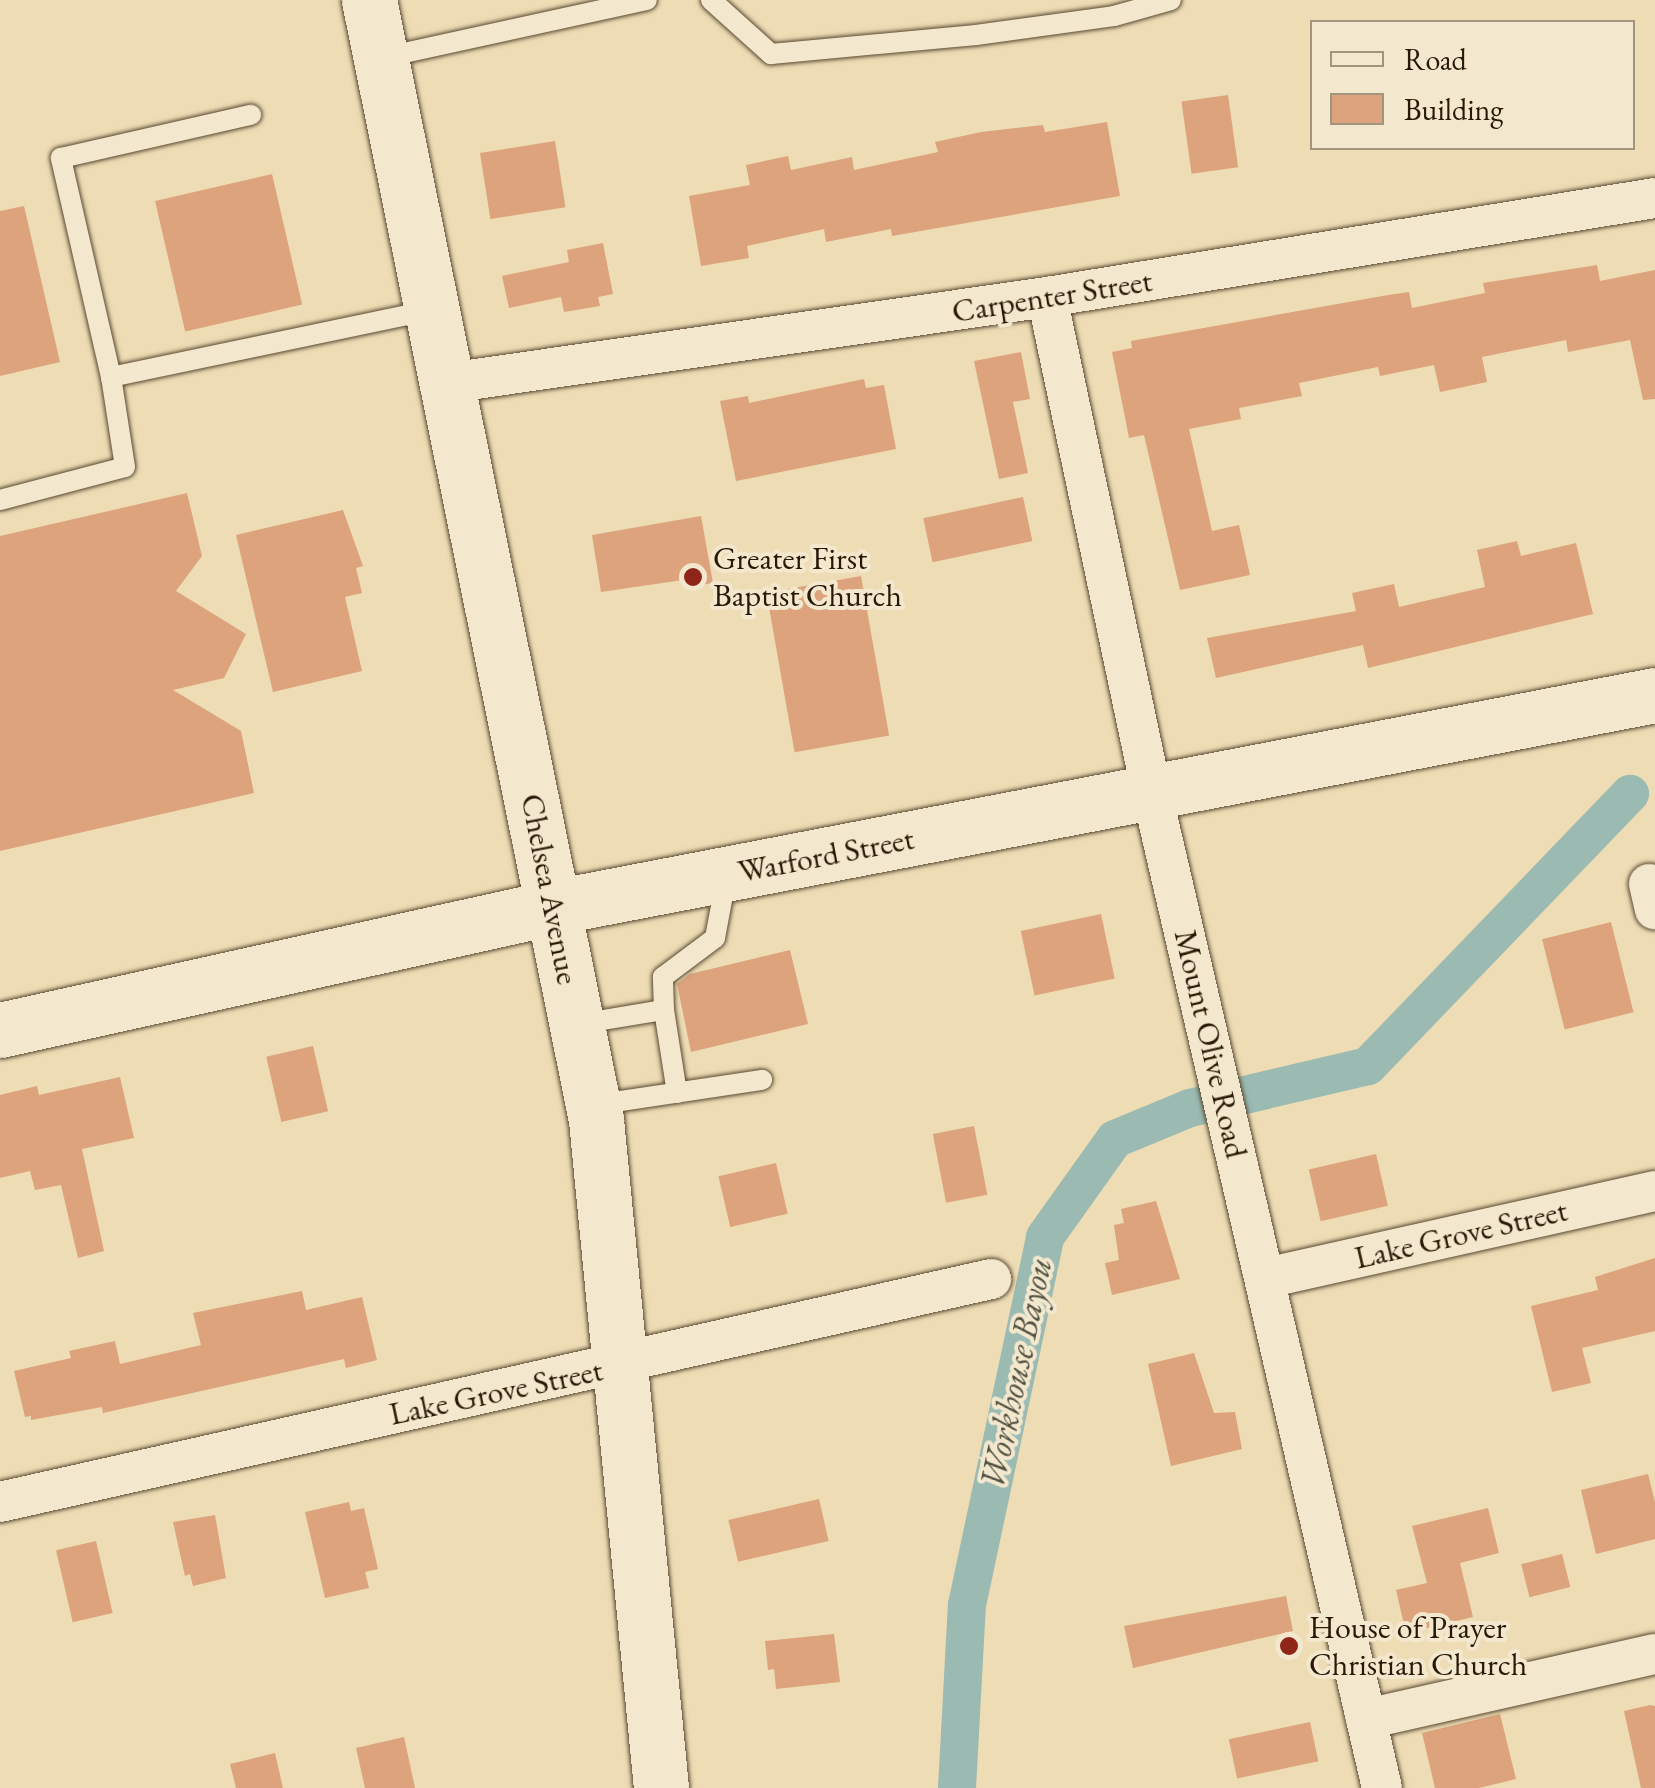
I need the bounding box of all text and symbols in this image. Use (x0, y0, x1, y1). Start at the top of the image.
legend (1310, 20, 1635, 150)
text: Road (1404, 40, 1467, 79)
text: Building (1404, 90, 1503, 129)
street label: Carpenter Street (949, 261, 1155, 331)
place label: Greater First Baptist Church (713, 540, 902, 615)
marker: Greater First Baptist Church (682, 566, 704, 588)
street label: Chelsea Avenue (513, 791, 587, 987)
street label: Warford Street (735, 819, 917, 891)
street label: Mount Olive Road (1166, 926, 1256, 1162)
street label: Lake Grove Street (1351, 1191, 1571, 1277)
water label: Workhouse Bayou (971, 1254, 1061, 1492)
street label: Lake Grove Street (386, 1351, 606, 1433)
place label: House of Prayer Christian Church (1309, 1609, 1527, 1684)
marker: House of Prayer Christian Church (1278, 1635, 1300, 1657)

